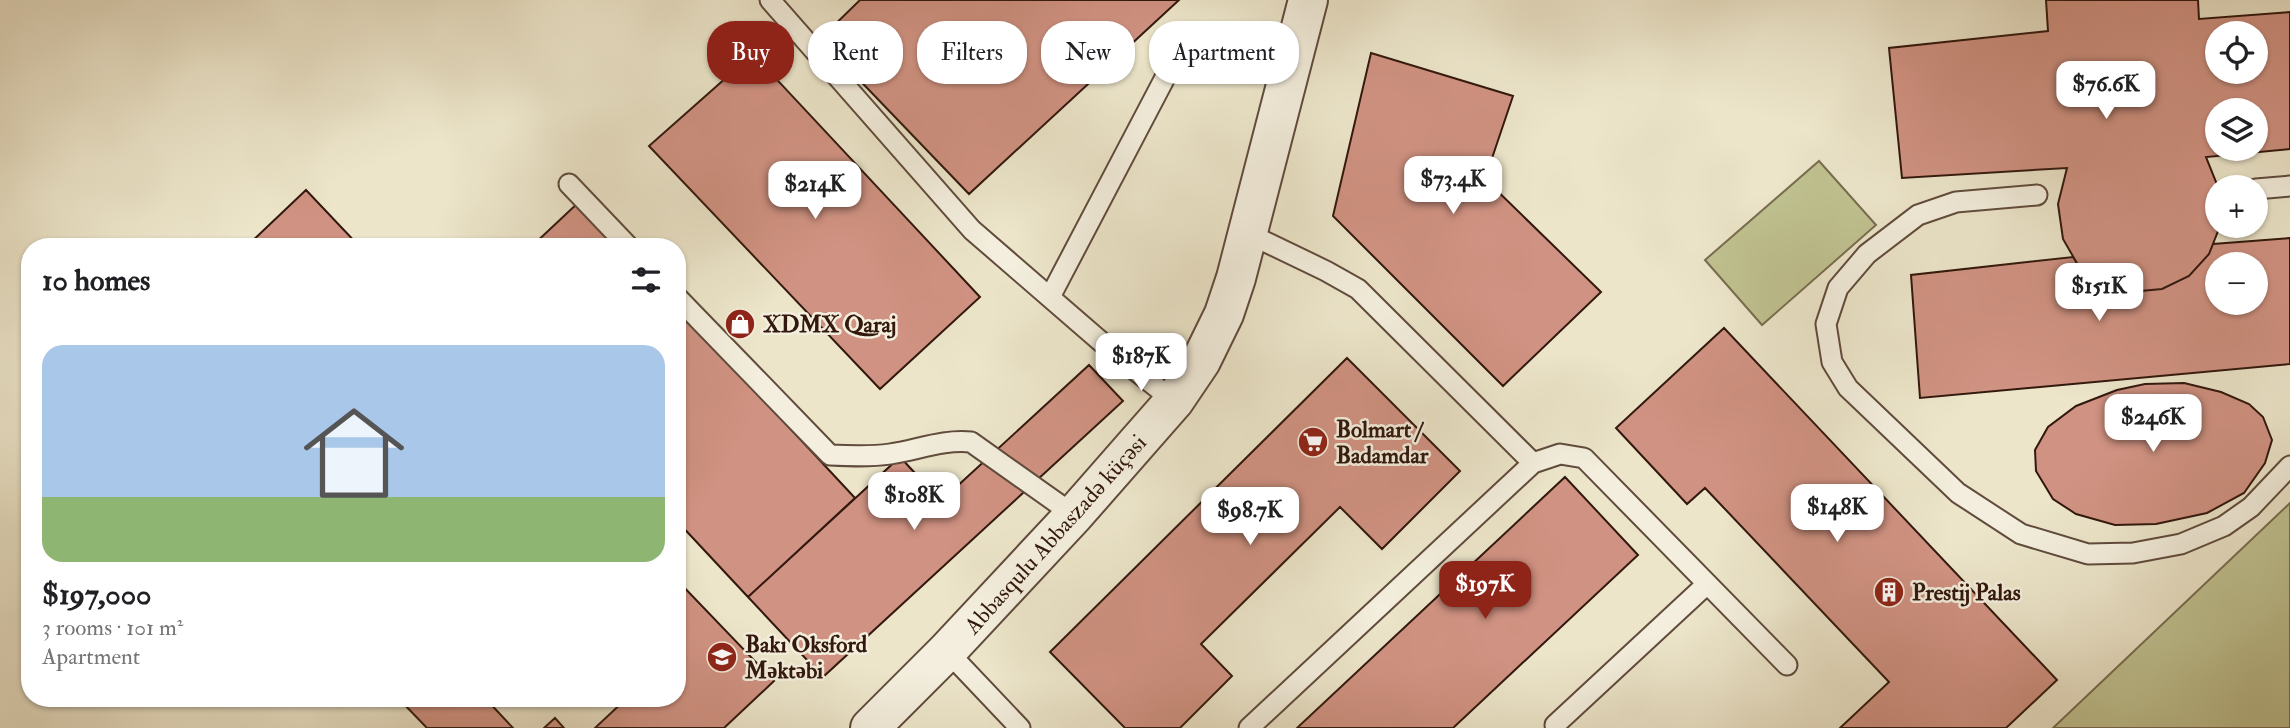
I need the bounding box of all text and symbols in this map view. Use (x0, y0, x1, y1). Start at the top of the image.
chip: Buy (707, 21, 794, 84)
chip: Rent (808, 21, 903, 84)
chip: Filters (917, 21, 1027, 84)
chip: New (1041, 21, 1135, 84)
chip: Apartment (1149, 21, 1299, 84)
map controls (2205, 21, 2268, 315)
button: locate (2205, 21, 2268, 84)
pin: $76.6K (2049, 61, 2163, 121)
text: $76.6K (2072, 69, 2140, 98)
button: layers (2205, 98, 2268, 161)
pin: $73.4K (1396, 156, 1510, 216)
pin: $214K (766, 162, 864, 221)
text: $73.4K (1420, 164, 1486, 193)
text: $214K (784, 169, 846, 198)
button: + (2205, 175, 2268, 238)
button: − (2205, 252, 2268, 315)
icon: filters (627, 261, 665, 299)
text: 10 homes (42, 262, 150, 299)
pin: $151K (2050, 264, 2148, 323)
text: $151K (2071, 271, 2127, 300)
shop icon: XDMX Qaraj (723, 307, 757, 341)
place label: XDMX Qaraj (763, 310, 896, 339)
pin: $187K (1092, 334, 1190, 393)
text: $187K (1112, 341, 1170, 370)
icon: home (291, 390, 417, 516)
pin: $246K (2104, 394, 2202, 454)
text: $246K (2121, 402, 2185, 431)
place label: Bolmart / Badamdar (1336, 415, 1429, 470)
supermarket icon: Bolmart / Badamdar (1296, 425, 1330, 459)
street label: Abbasqulu Abbaszadə küçəsi (957, 429, 1153, 641)
pin: $108K (865, 472, 963, 532)
text: $108K (884, 480, 944, 509)
pin: $148K (1788, 484, 1886, 544)
pin: $98.7K (1193, 488, 1307, 547)
text: $148K (1807, 492, 1867, 521)
text: $98.7K (1217, 495, 1283, 524)
pin: $197K (1436, 562, 1534, 621)
text: $197K (1455, 569, 1515, 598)
building icon: Prestij Palas (1872, 575, 1906, 609)
text: $197,000 (42, 576, 151, 613)
place label: Prestij Palas (1912, 578, 2021, 607)
text: 3 rooms · 101 m² (42, 613, 183, 642)
place label: Bakı Oksford Məktəbi (744, 630, 868, 685)
school or university icon: Bakı Oksford Məktəbi (705, 640, 739, 674)
text: Apartment (42, 642, 140, 671)

